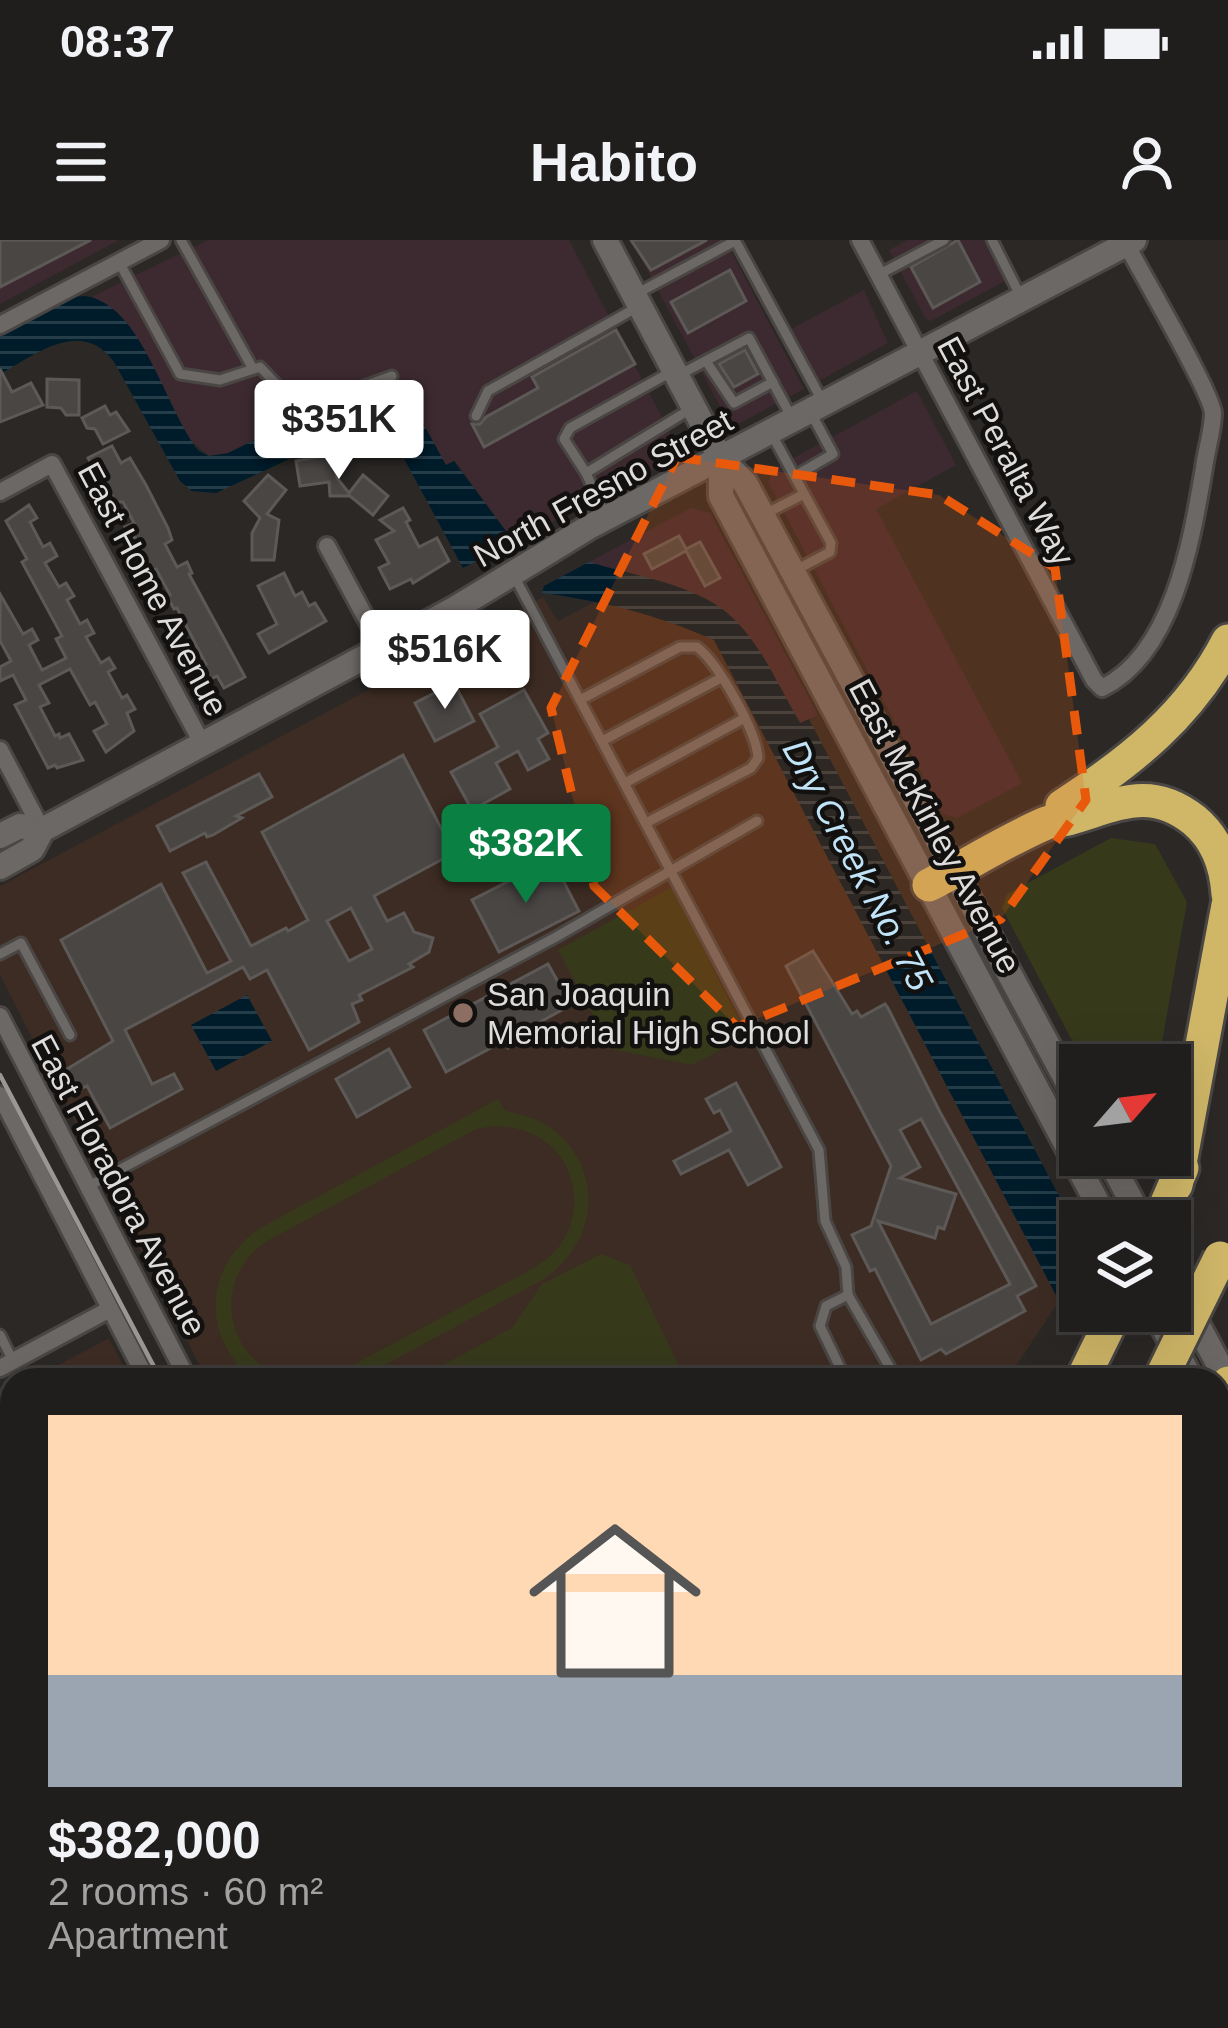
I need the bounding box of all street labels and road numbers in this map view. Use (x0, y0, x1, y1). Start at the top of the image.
street label: East Peralta Way (930, 330, 1082, 572)
street label: North Fresno Street (467, 402, 739, 574)
street label: East Home Avenue (70, 456, 236, 722)
street label: East McKinley Avenue (842, 673, 1028, 979)
street label: East Floradora Avenue (24, 1028, 214, 1342)

